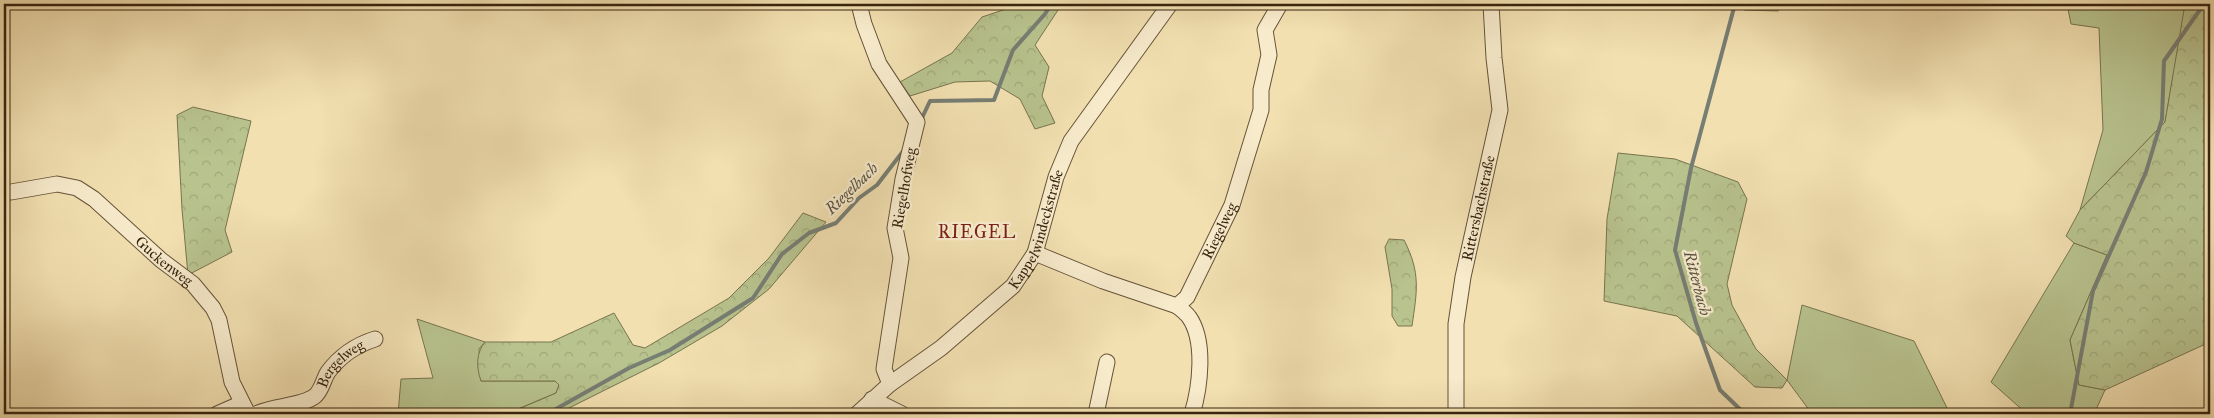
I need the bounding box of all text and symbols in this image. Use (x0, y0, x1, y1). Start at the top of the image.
street label: Riegelhofweg (888, 145, 920, 230)
street label: Rittersbachstraße (1458, 154, 1499, 263)
water label: Riegelbach (820, 159, 882, 219)
street label: Kappelwindeckstraße (1004, 167, 1067, 293)
street label: Riegelweg (1198, 198, 1241, 262)
district label: RIEGEL (938, 221, 1016, 243)
street label: Guckenweg (132, 232, 197, 290)
water label: Ritterbach (1680, 248, 1715, 318)
street label: Bergelweg (313, 335, 368, 390)

